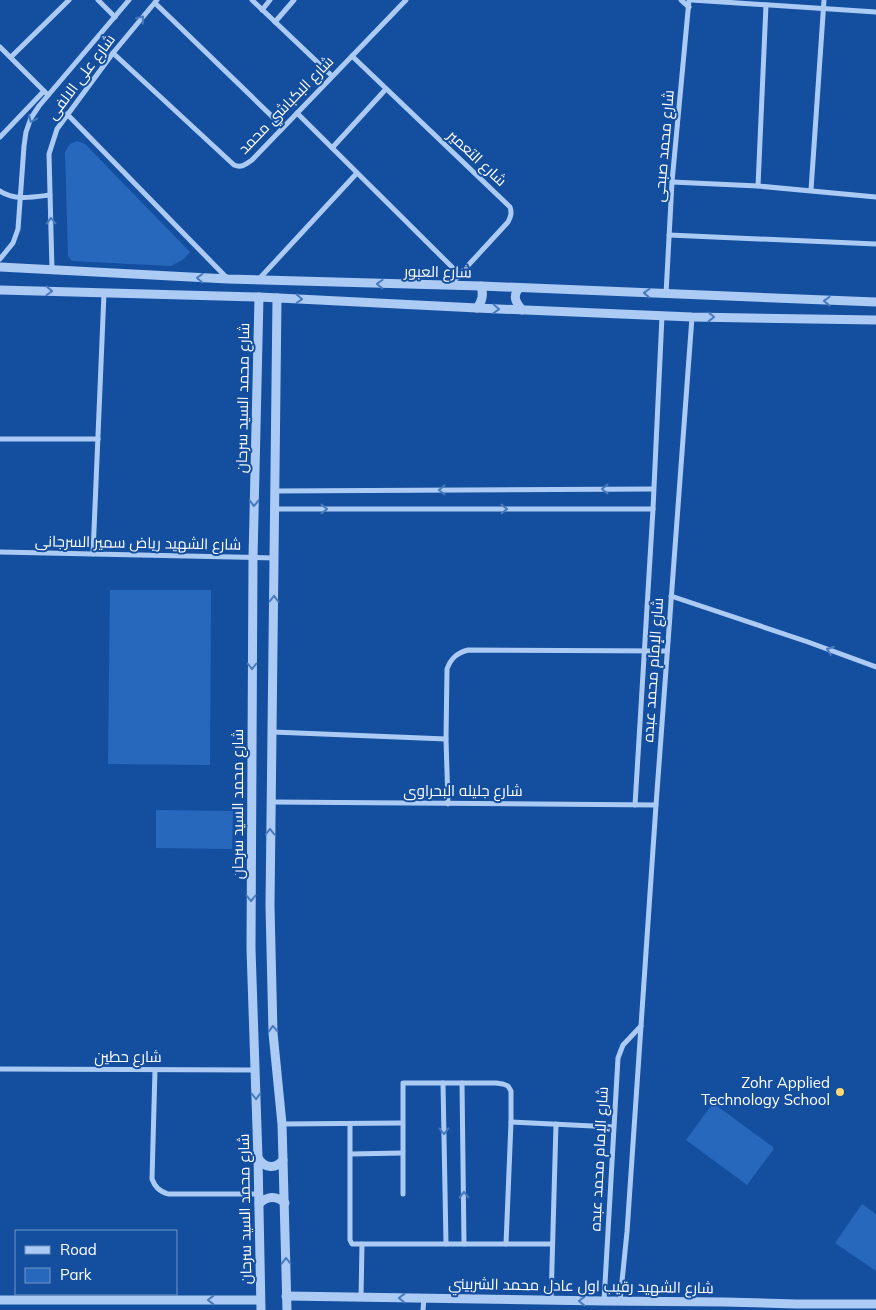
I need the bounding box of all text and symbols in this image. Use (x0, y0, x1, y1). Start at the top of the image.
one-way arrow (136, 15, 145, 24)
street label: شارع على الالفى (42, 30, 121, 124)
street label: شارع البكباشي محمد (234, 52, 340, 160)
street label: شارع محمد صبحى (649, 89, 680, 203)
one-way arrow (28, 114, 38, 123)
street label: شارع التعمير (442, 125, 511, 191)
one-way arrow (46, 217, 56, 225)
street label: شارع العبور (403, 261, 472, 284)
one-way arrow (196, 272, 204, 283)
one-way arrow (376, 279, 384, 289)
one-way arrow (45, 286, 53, 296)
one-way arrow (643, 288, 651, 299)
one-way arrow (295, 294, 303, 305)
one-way arrow (823, 295, 831, 306)
one-way arrow (492, 304, 500, 314)
one-way arrow (707, 312, 715, 322)
street label: شارع محمد السيد سرحان (232, 323, 255, 473)
one-way arrow (600, 484, 608, 495)
one-way arrow (438, 485, 446, 495)
one-way arrow (249, 500, 259, 508)
one-way arrow (320, 504, 328, 514)
one-way arrow (500, 504, 508, 514)
street label: شارع الشهيد رياض سمير السرجانى (35, 531, 241, 556)
one-way arrow (269, 595, 279, 603)
street label: شارع الإمام محمد عبده (638, 597, 669, 743)
one-way arrow (827, 646, 835, 656)
one-way arrow (247, 662, 257, 670)
street label: شارع محمد السيد سرحان (228, 729, 249, 879)
street label: شارع جليله البحراوى (403, 781, 523, 802)
one-way arrow (265, 828, 275, 836)
one-way arrow (246, 895, 256, 903)
one-way arrow (268, 1025, 279, 1033)
street label: شارع حطين (94, 1047, 162, 1068)
place label: Zohr Applied Technology School (701, 1073, 830, 1109)
street label: شارع الإمام محمد عبده (585, 1086, 614, 1232)
marker: Zohr Applied Technology School (834, 1086, 846, 1098)
one-way arrow (251, 1092, 262, 1100)
one-way arrow (439, 1128, 449, 1136)
street label: شارع محمد السيد سرحان (234, 1134, 257, 1284)
one-way arrow (459, 1191, 469, 1199)
legend (15, 1230, 178, 1295)
text: Road (60, 1240, 97, 1259)
one-way arrow (280, 1257, 291, 1265)
text: Park (60, 1265, 92, 1284)
street label: شارع الشهيد رقيب اول عادل محمد الشربيني (448, 1274, 714, 1300)
one-way arrow (398, 1293, 406, 1303)
one-way arrow (207, 1295, 215, 1305)
one-way arrow (578, 1296, 586, 1306)

